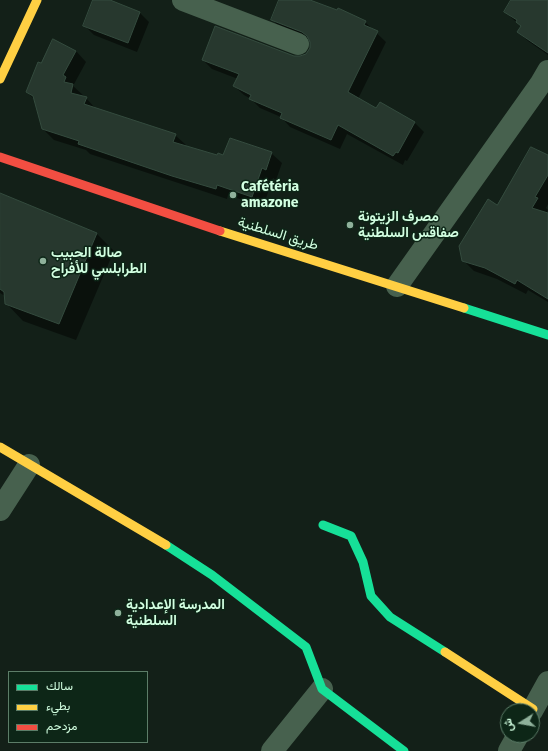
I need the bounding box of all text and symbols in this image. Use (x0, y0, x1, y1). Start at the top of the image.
place label: Cafétéria amazone (241, 179, 299, 212)
marker: Cafétéria amazone (228, 190, 238, 200)
place label: مصرف الزيتونة صفاقس السلطنية (358, 209, 459, 242)
street label: طريق السلطنية (236, 214, 320, 254)
marker: مصرف الزيتونة صفاقس السلطنية (345, 220, 355, 230)
place label: صالة الحبيب الطرابلسي للأفراح (51, 245, 147, 278)
marker: صالة الحبيب الطرابلسي للأفراح (38, 256, 48, 266)
place label: المدرسة الإعدادية السلطنية (126, 597, 225, 630)
marker: المدرسة الإعدادية السلطنية (113, 608, 123, 618)
legend (8, 671, 148, 743)
text: سالك (46, 679, 73, 693)
text: بطيء (46, 699, 70, 713)
north arrow (500, 703, 540, 743)
text: ش (501, 717, 516, 733)
text: مزدحم (46, 719, 77, 733)

